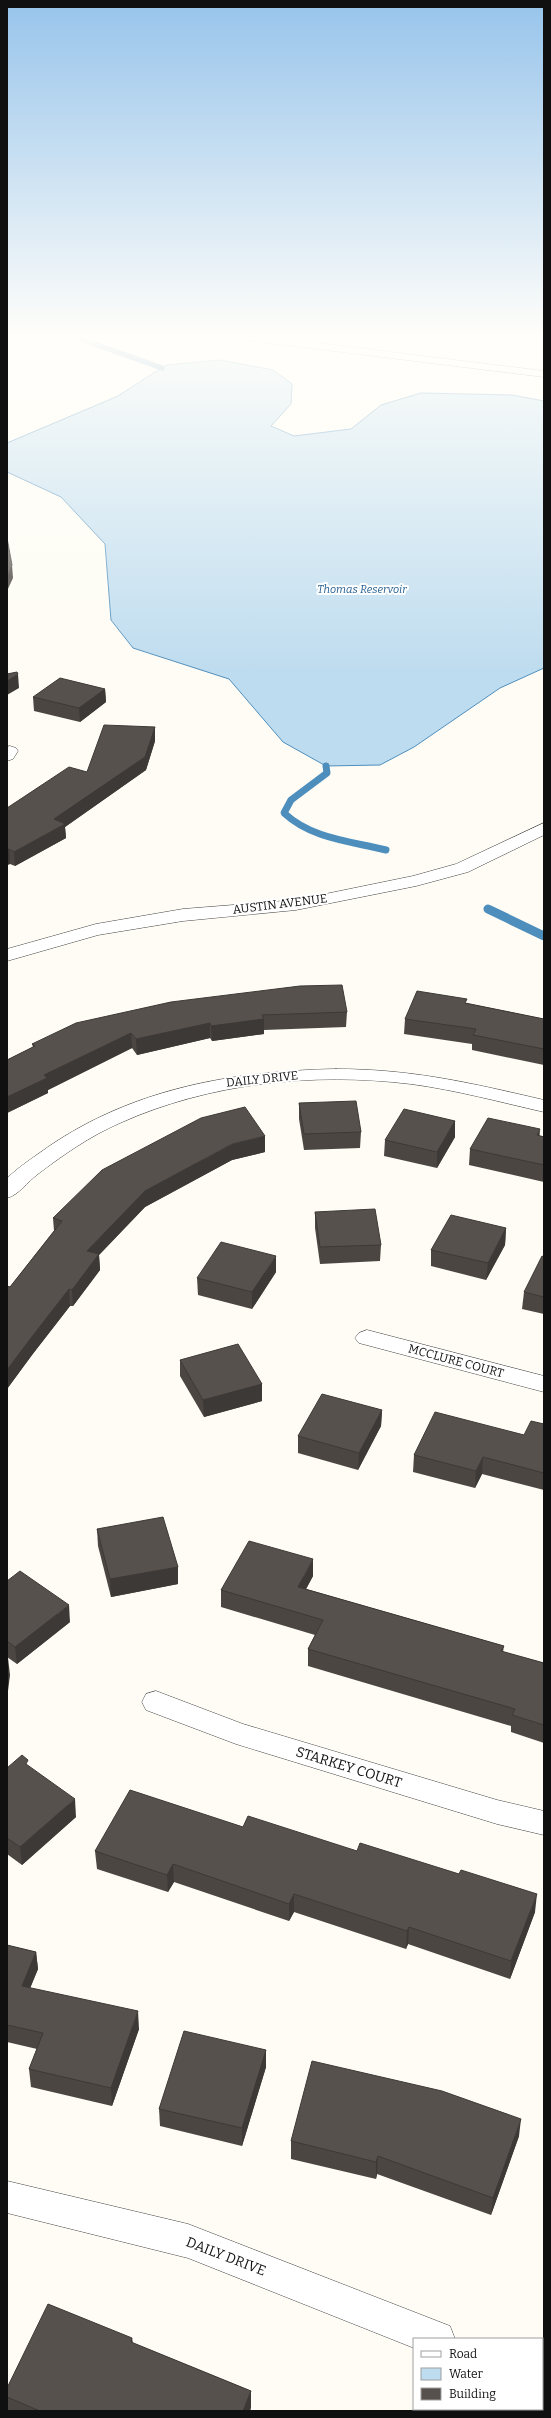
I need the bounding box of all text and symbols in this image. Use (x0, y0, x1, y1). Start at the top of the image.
water label: Thomas Reservoir (317, 583, 407, 596)
street label: AUSTIN AVENUE (232, 891, 328, 917)
street label: DAILY DRIVE (225, 1068, 299, 1090)
street label: MCCLURE COURT (407, 1341, 505, 1381)
street label: STARKEY COURT (294, 1743, 404, 1792)
street label: DAILY DRIVE (183, 2233, 268, 2279)
legend (413, 2338, 543, 2410)
text: Road (449, 2347, 477, 2361)
text: Water (449, 2367, 484, 2381)
text: Building (449, 2387, 496, 2401)

